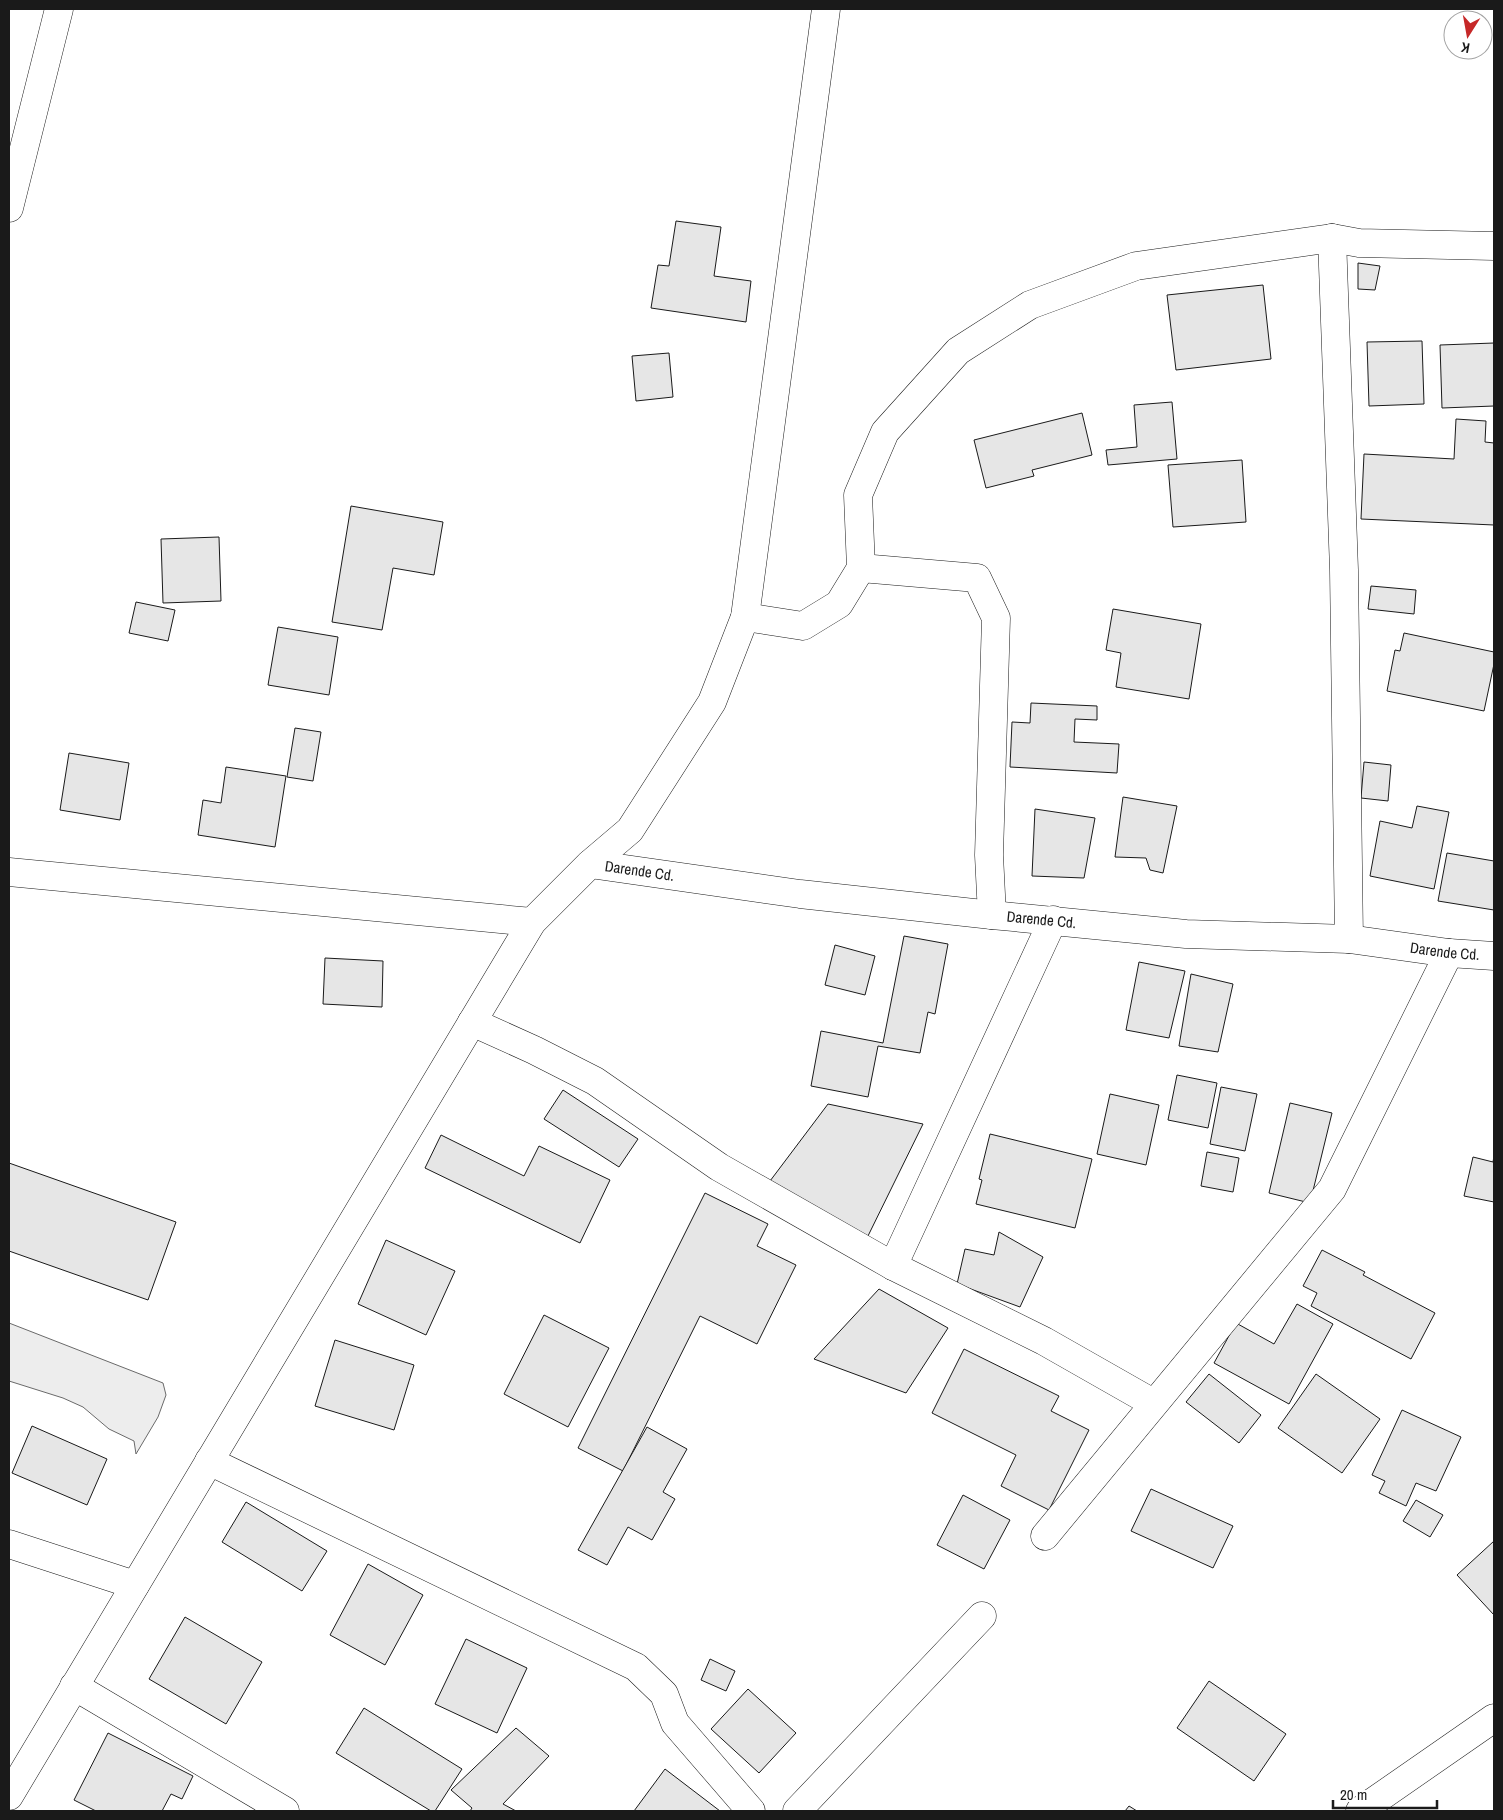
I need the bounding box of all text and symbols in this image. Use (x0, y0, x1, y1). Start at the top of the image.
north arrow (1443, 10, 1493, 60)
text: K (1459, 38, 1471, 57)
street label: Darende Cd. (604, 855, 676, 886)
street label: Darende Cd. (1006, 905, 1077, 933)
street label: Darende Cd. (1409, 937, 1480, 965)
scale bar (1333, 1778, 1437, 1810)
text: 20 m (1340, 1784, 1367, 1805)

